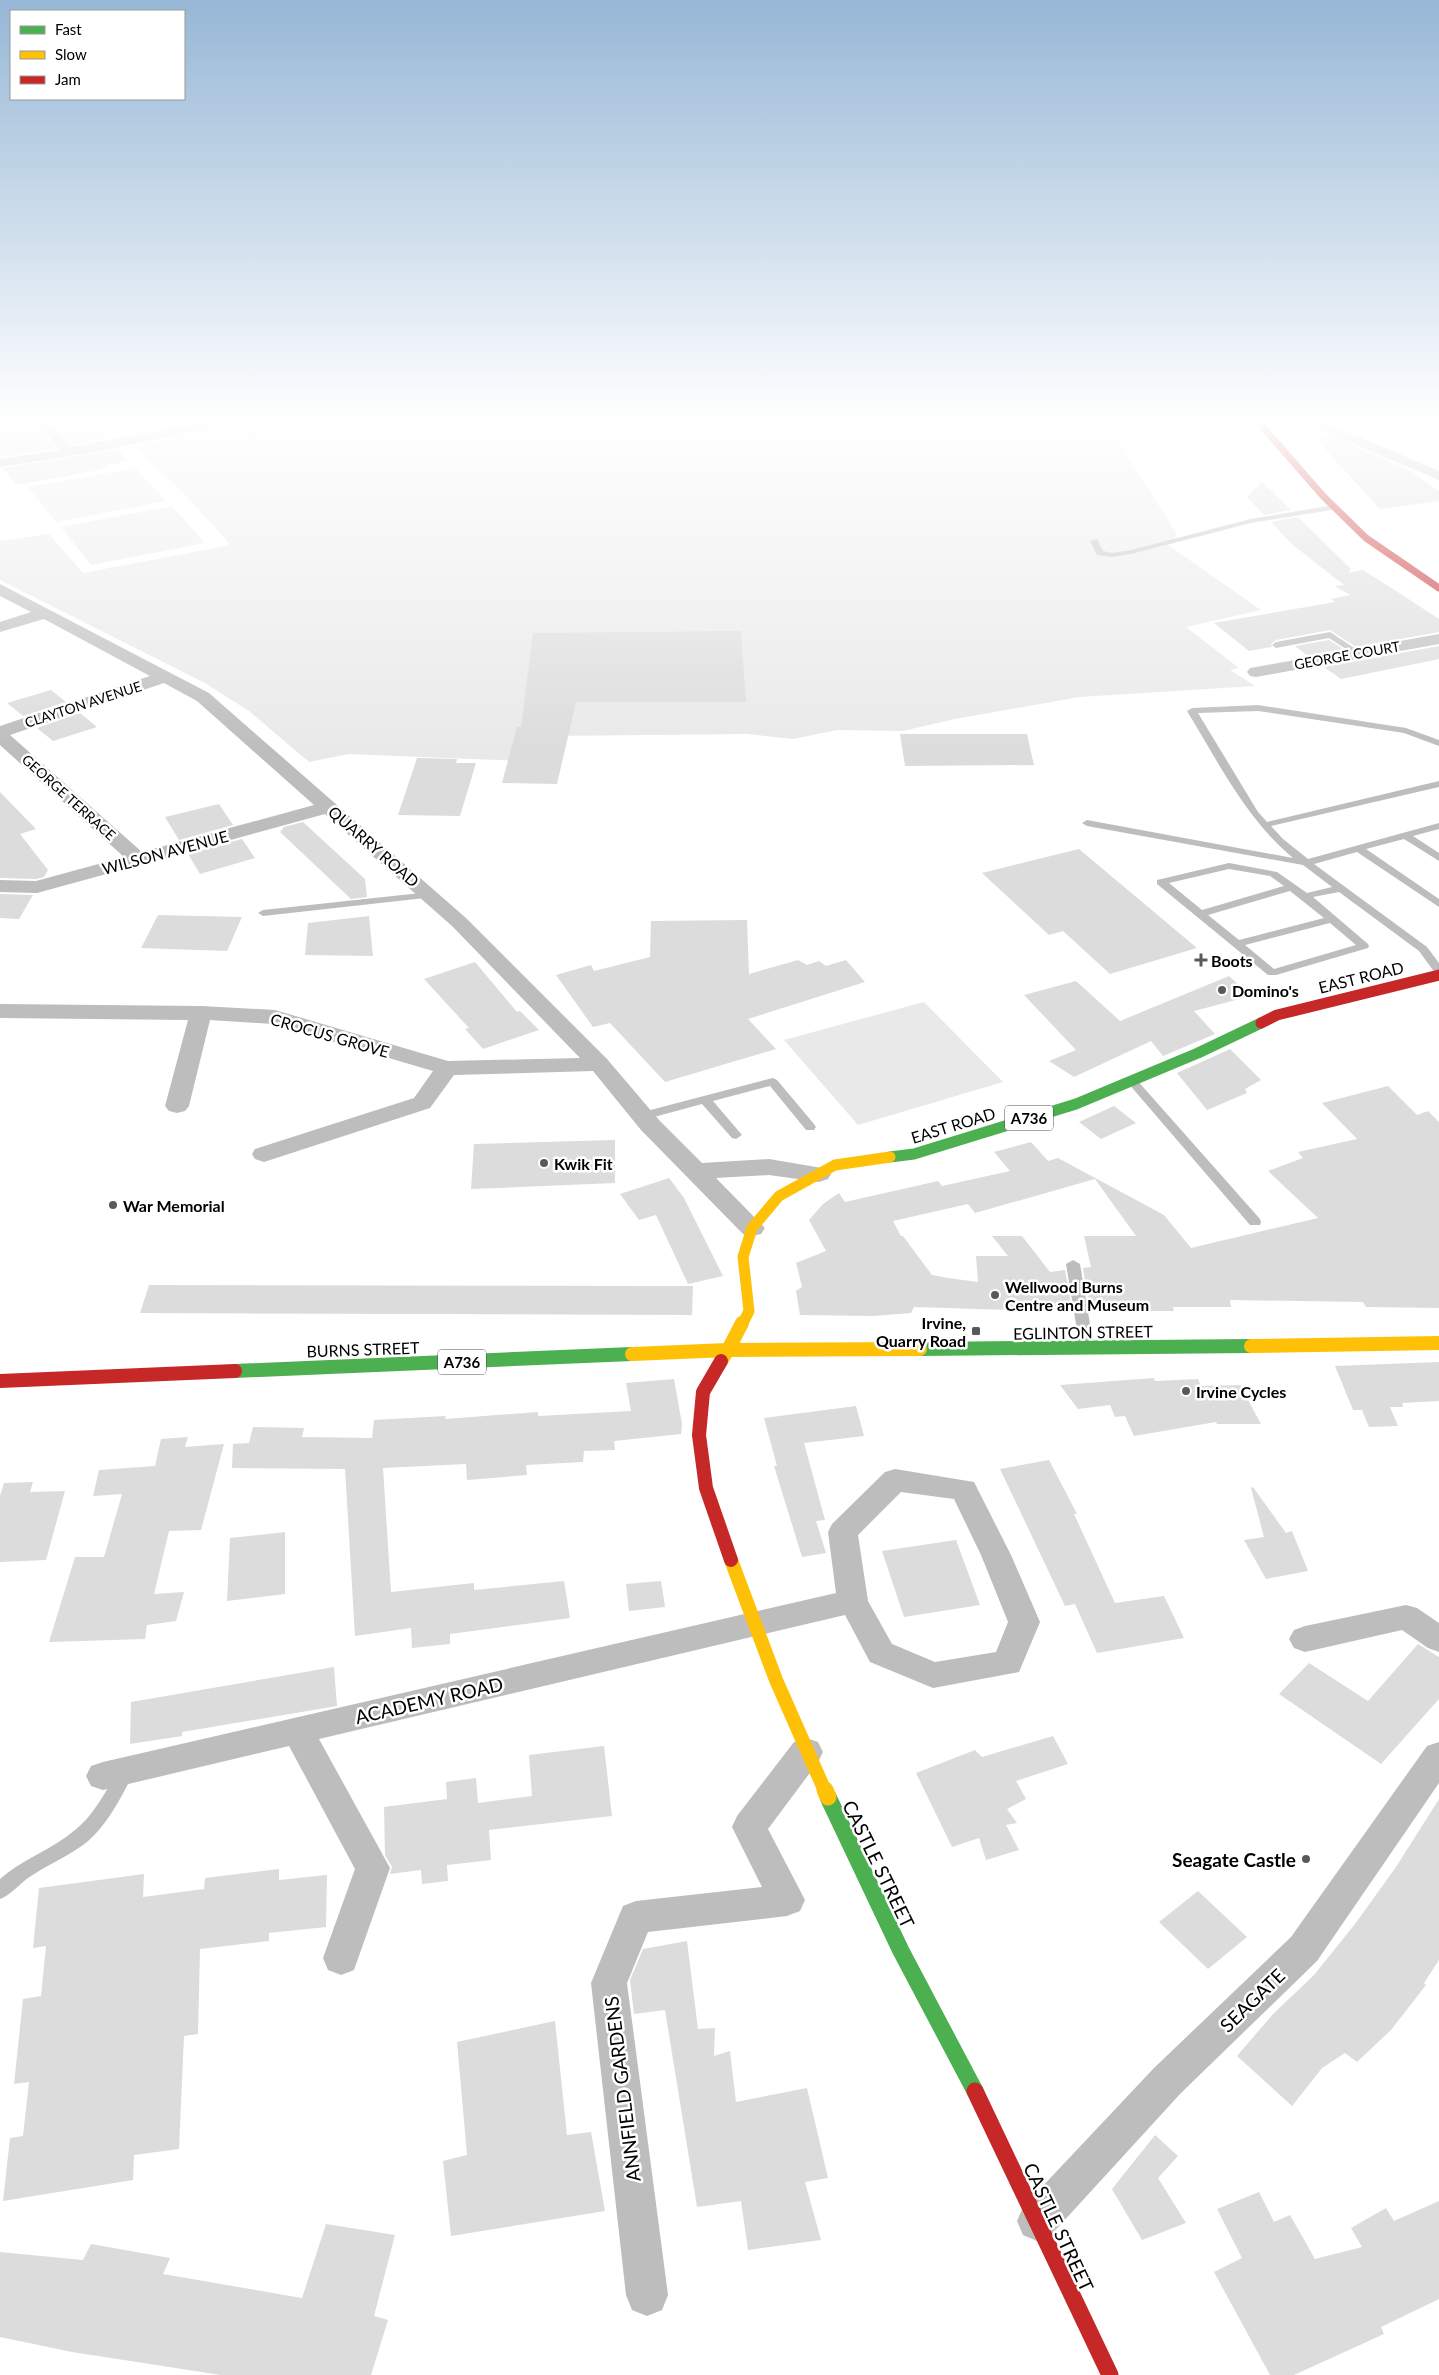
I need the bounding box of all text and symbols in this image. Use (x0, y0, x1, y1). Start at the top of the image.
legend (10, 10, 185, 100)
text: Fast (55, 20, 82, 38)
text: Slow (55, 45, 87, 63)
text: Jam (55, 70, 81, 88)
street label: GEORGE COURT (1293, 637, 1402, 673)
street label: CLAYTON AVENUE (22, 677, 144, 731)
street label: GEORGE TERRACE (19, 751, 119, 843)
street label: QUARRY ROAD (325, 802, 423, 890)
street label: WILSON AVENUE (100, 826, 230, 878)
place label: Boots (1211, 951, 1253, 970)
marker: Boots (1195, 954, 1207, 966)
street label: EAST ROAD (1316, 957, 1406, 997)
place label: Domino's (1232, 981, 1299, 1000)
marker: Domino's (1216, 984, 1228, 996)
street label: CROCUS GROVE (268, 1009, 392, 1061)
street label: EAST ROAD (909, 1103, 997, 1147)
road number: A736 (1005, 1106, 1053, 1130)
place label: Kwik Fit (554, 1154, 613, 1173)
marker: Kwik Fit (538, 1157, 550, 1169)
place label: War Memorial (123, 1196, 225, 1215)
marker: War Memorial (107, 1199, 119, 1211)
place label: Wellwood Burns Centre and Museum (1005, 1277, 1149, 1314)
marker: Wellwood Burns Centre and Museum (989, 1289, 1001, 1301)
place label: Irvine, Quarry Road (876, 1313, 966, 1350)
street label: EGLINTON STREET (1013, 1321, 1154, 1343)
marker: Irvine, Quarry Road (970, 1325, 982, 1337)
street label: BURNS STREET (306, 1338, 420, 1360)
road number: A736 (438, 1350, 486, 1374)
place label: Irvine Cycles (1196, 1382, 1286, 1401)
marker: Irvine Cycles (1180, 1385, 1192, 1397)
street label: ACADEMY ROAD (353, 1672, 505, 1728)
street label: CASTLE STREET (838, 1796, 920, 1932)
place label: Seagate Castle (1172, 1848, 1296, 1871)
marker: Seagate Castle (1300, 1853, 1312, 1865)
street label: SEAGATE (1215, 1963, 1289, 2037)
street label: ANNFIELD GARDENS (599, 1995, 645, 2183)
street label: CASTLE STREET (1019, 2159, 1099, 2295)

